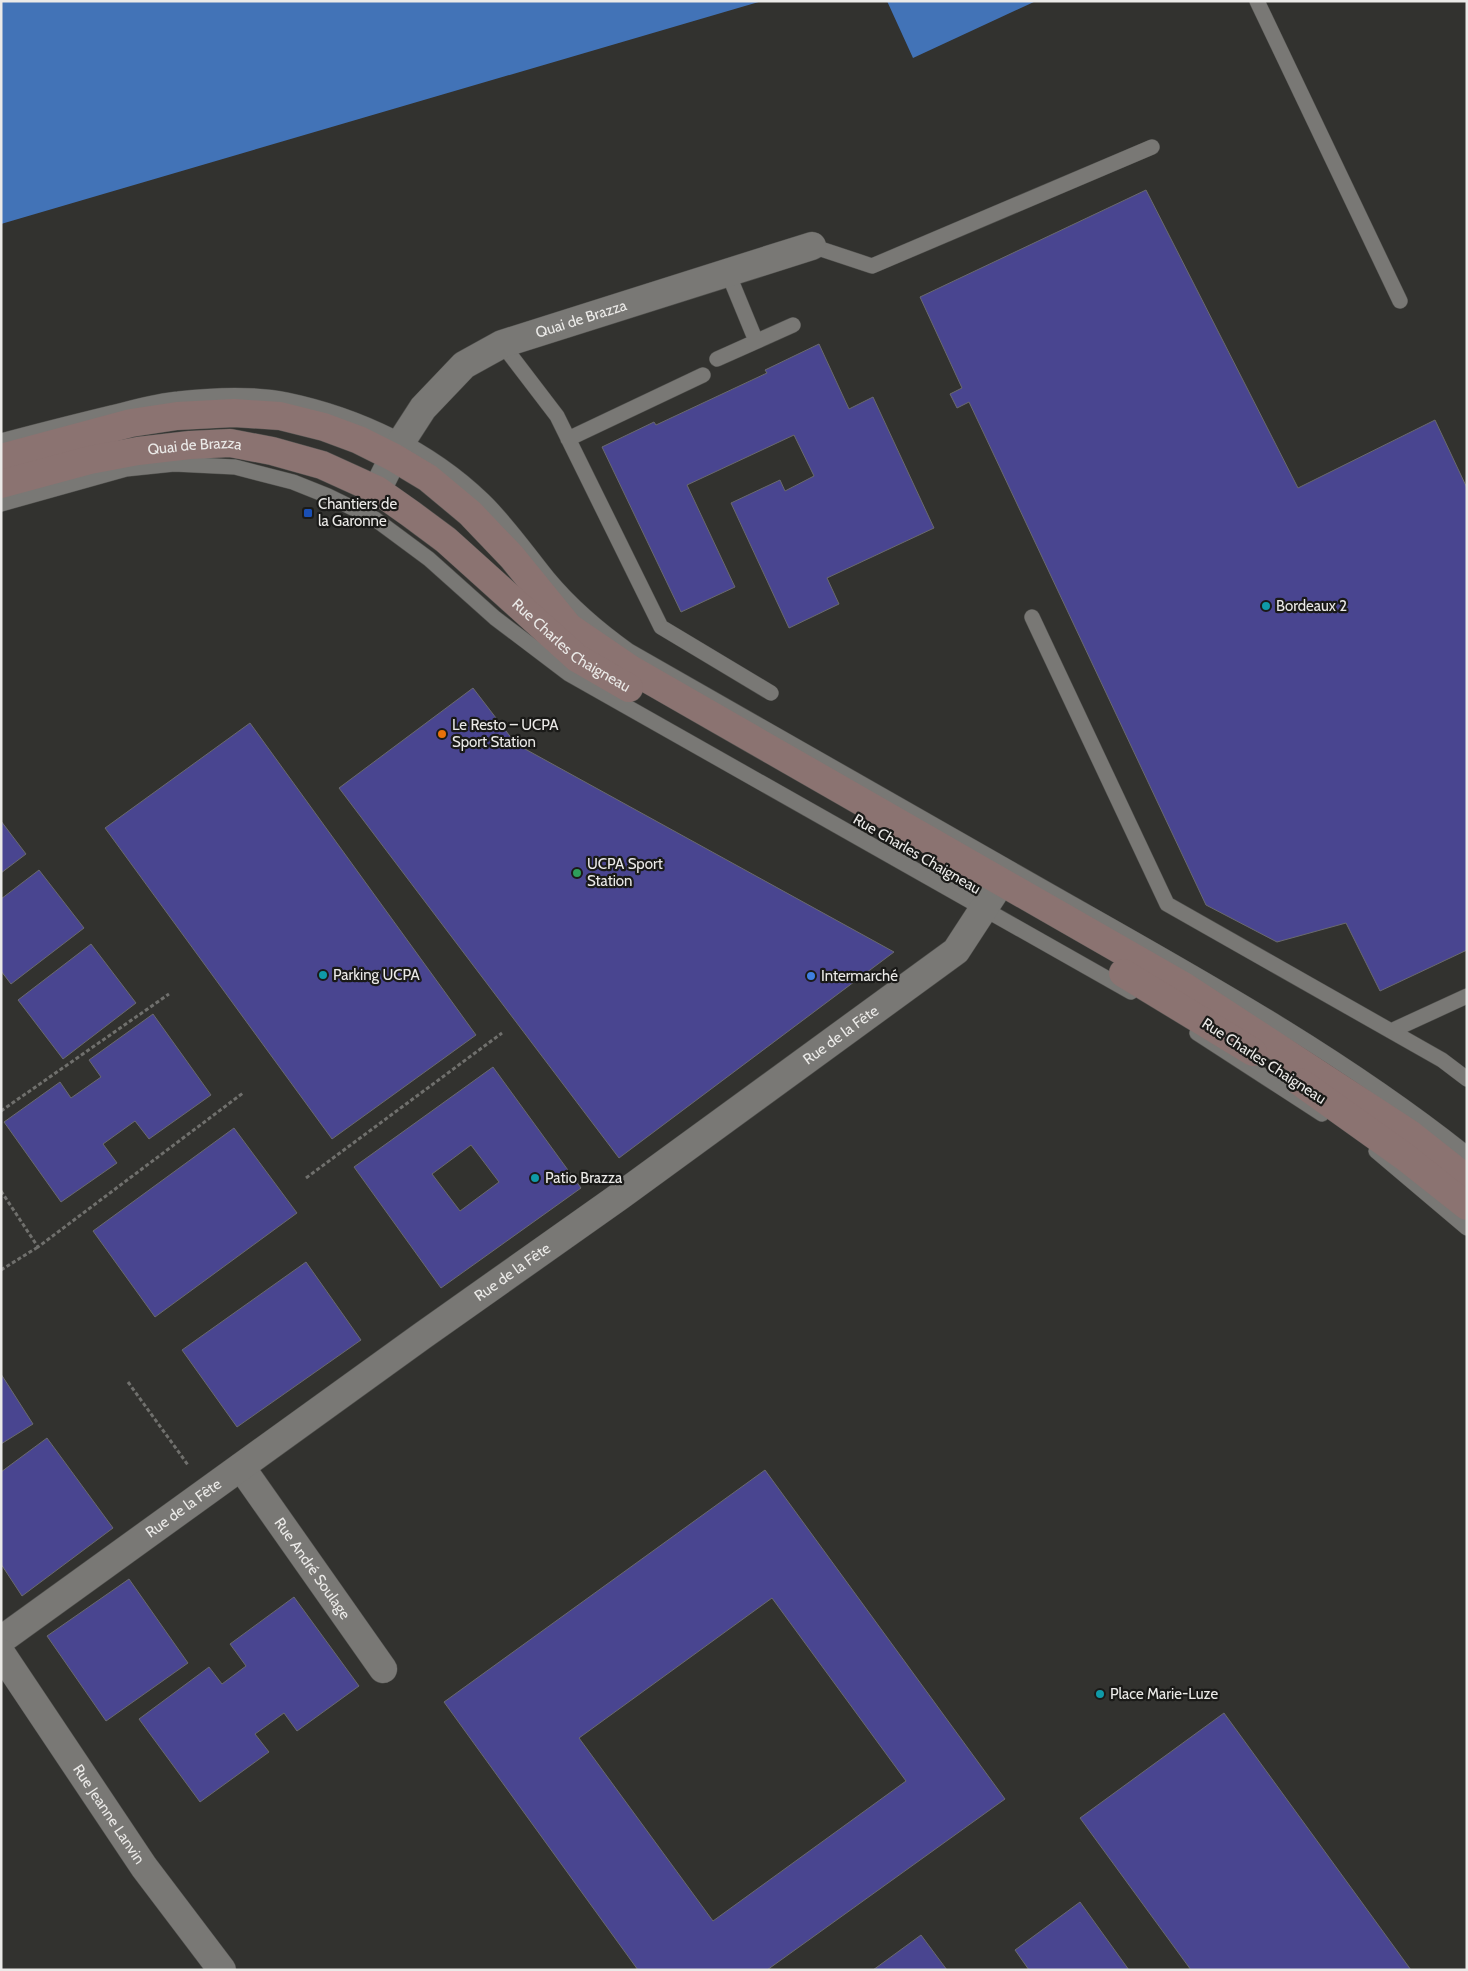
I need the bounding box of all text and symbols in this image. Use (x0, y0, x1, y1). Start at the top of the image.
street label: Quai de Brazza (533, 296, 630, 342)
street label: Quai de Brazza (147, 434, 244, 459)
place label: Chantiers de la Garonne (318, 495, 397, 530)
marker: Chantiers de la Garonne (302, 507, 314, 519)
street label: Rue Charles Chaigneau (508, 595, 634, 696)
place label: Bordeaux 2 (1276, 597, 1347, 615)
marker: Bordeaux 2 (1260, 600, 1272, 612)
place label: Le Resto – UCPA Sport Station (452, 716, 559, 751)
marker: Le Resto – UCPA Sport Station (436, 728, 448, 740)
street label: Rue Charles Chaigneau (850, 810, 984, 898)
place label: UCPA Sport Station (587, 855, 663, 890)
marker: UCPA Sport Station (571, 867, 583, 879)
place label: Parking UCPA (333, 966, 421, 984)
place label: Intermarché (821, 967, 898, 985)
marker: Parking UCPA (317, 969, 329, 981)
marker: Intermarché (805, 970, 817, 982)
street label: Rue de la Fête (800, 1001, 882, 1068)
street label: Rue Charles Chaigneau (1199, 1014, 1329, 1108)
place label: Patio Brazza (545, 1169, 623, 1187)
marker: Patio Brazza (529, 1172, 541, 1184)
street label: Rue de la Fête (471, 1239, 554, 1305)
street label: Rue de la Fête (142, 1475, 225, 1542)
street label: Rue André Soulage (270, 1514, 354, 1623)
place label: Place Marie-Luze (1110, 1685, 1218, 1703)
marker: Place Marie-Luze (1094, 1688, 1106, 1700)
street label: Rue Jeanne Lanvin (69, 1761, 149, 1868)

